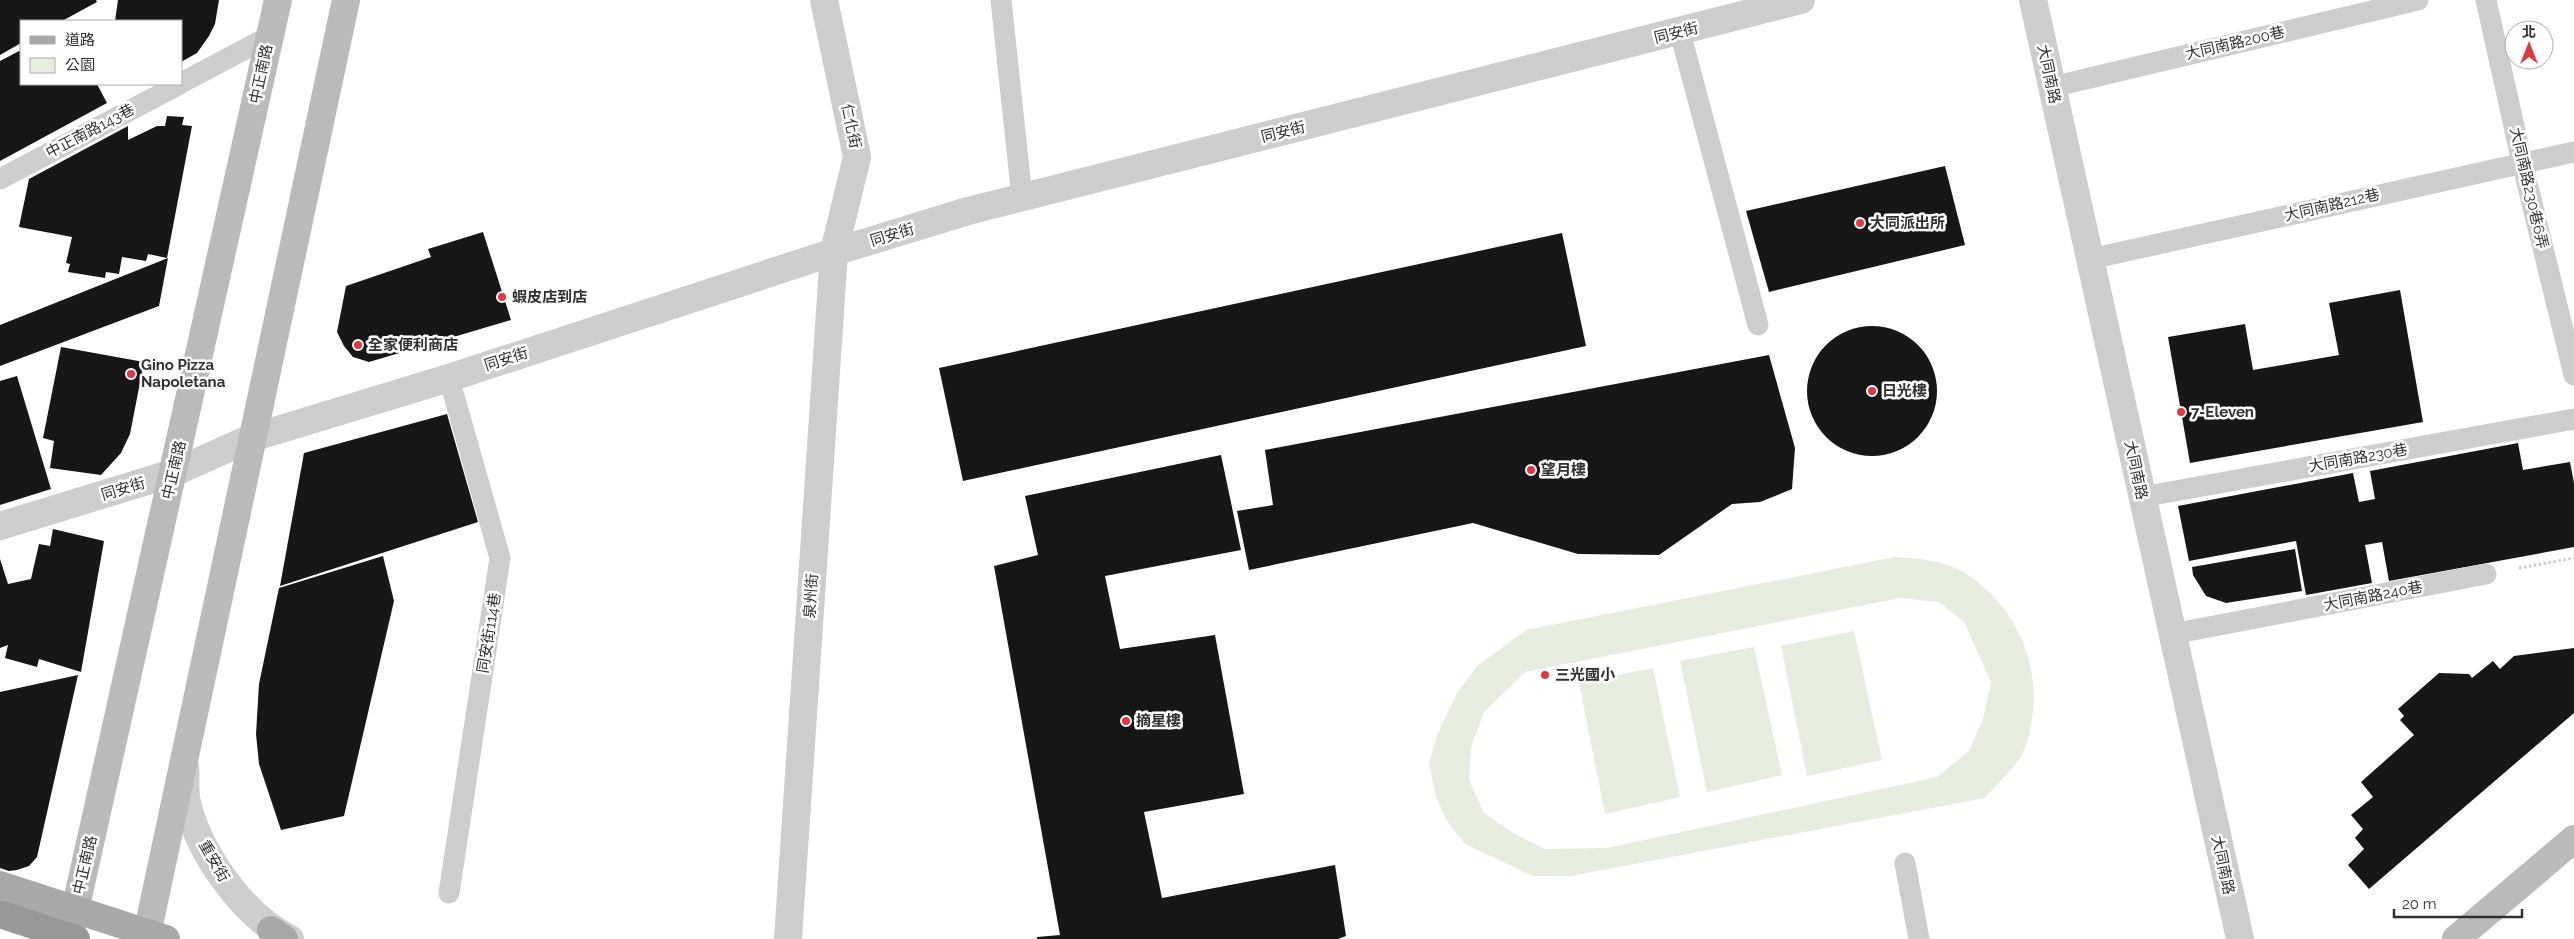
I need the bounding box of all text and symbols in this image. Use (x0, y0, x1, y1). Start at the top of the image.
street label: 同安街 (1652, 19, 1700, 47)
legend (20, 20, 182, 85)
north arrow (2504, 20, 2554, 70)
street label: 大同南路200巷 (2184, 23, 2286, 63)
text: 北 (2522, 24, 2536, 40)
text: 道路 (65, 31, 95, 49)
street label: 中正南路 (246, 43, 276, 105)
street label: 大同南路 (2034, 43, 2064, 105)
text: 公園 (65, 56, 95, 74)
street label: 中正南路143巷 (43, 100, 137, 162)
street label: 仁化街 (838, 102, 864, 150)
street label: 同安街 (1259, 118, 1307, 146)
street label: 大同南路230巷6弄 (2506, 126, 2552, 250)
street label: 大同南路212巷 (2283, 185, 2381, 225)
place label: 大同派出所 (1870, 214, 1945, 232)
marker: 大同派出所 (1854, 217, 1866, 229)
street label: 同安街 (868, 220, 916, 250)
place label: 蝦皮店到店 (512, 288, 587, 306)
marker: 蝦皮店到店 (496, 291, 508, 303)
place label: 全家便利商店 (368, 336, 458, 354)
marker: 全家便利商店 (352, 339, 364, 351)
street label: 同安街 (482, 343, 530, 375)
place label: Gino Pizza Napoletana (141, 356, 226, 391)
marker: Gino Pizza Napoletana (125, 368, 137, 380)
place label: 日光樓 (1882, 382, 1927, 400)
marker: 日光樓 (1866, 385, 1878, 397)
place label: 7-Eleven (2191, 403, 2254, 421)
marker: 7-Eleven (2175, 406, 2187, 418)
street label: 中正南路 (158, 439, 190, 501)
street label: 大同南路 (2121, 439, 2151, 501)
street label: 大同南路230巷 (2307, 440, 2409, 476)
place label: 望月樓 (1541, 461, 1586, 479)
marker: 望月樓 (1525, 464, 1537, 476)
street label: 同安街 (99, 474, 147, 504)
street label: 泉州街 (800, 573, 822, 619)
street label: 大同南路240巷 (2322, 578, 2424, 614)
street label: 同安街114巷 (474, 592, 504, 674)
place label: 三光國小 (1555, 666, 1616, 684)
marker: 三光國小 (1539, 669, 1551, 681)
place label: 摘星樓 (1136, 712, 1181, 730)
marker: 摘星樓 (1120, 715, 1132, 727)
street label: 中正南路 (69, 834, 101, 896)
street label: 大同南路 (2208, 834, 2238, 896)
street label: 重安街 (195, 837, 233, 885)
scale bar (2394, 886, 2522, 918)
text: 20 m (2402, 895, 2437, 913)

